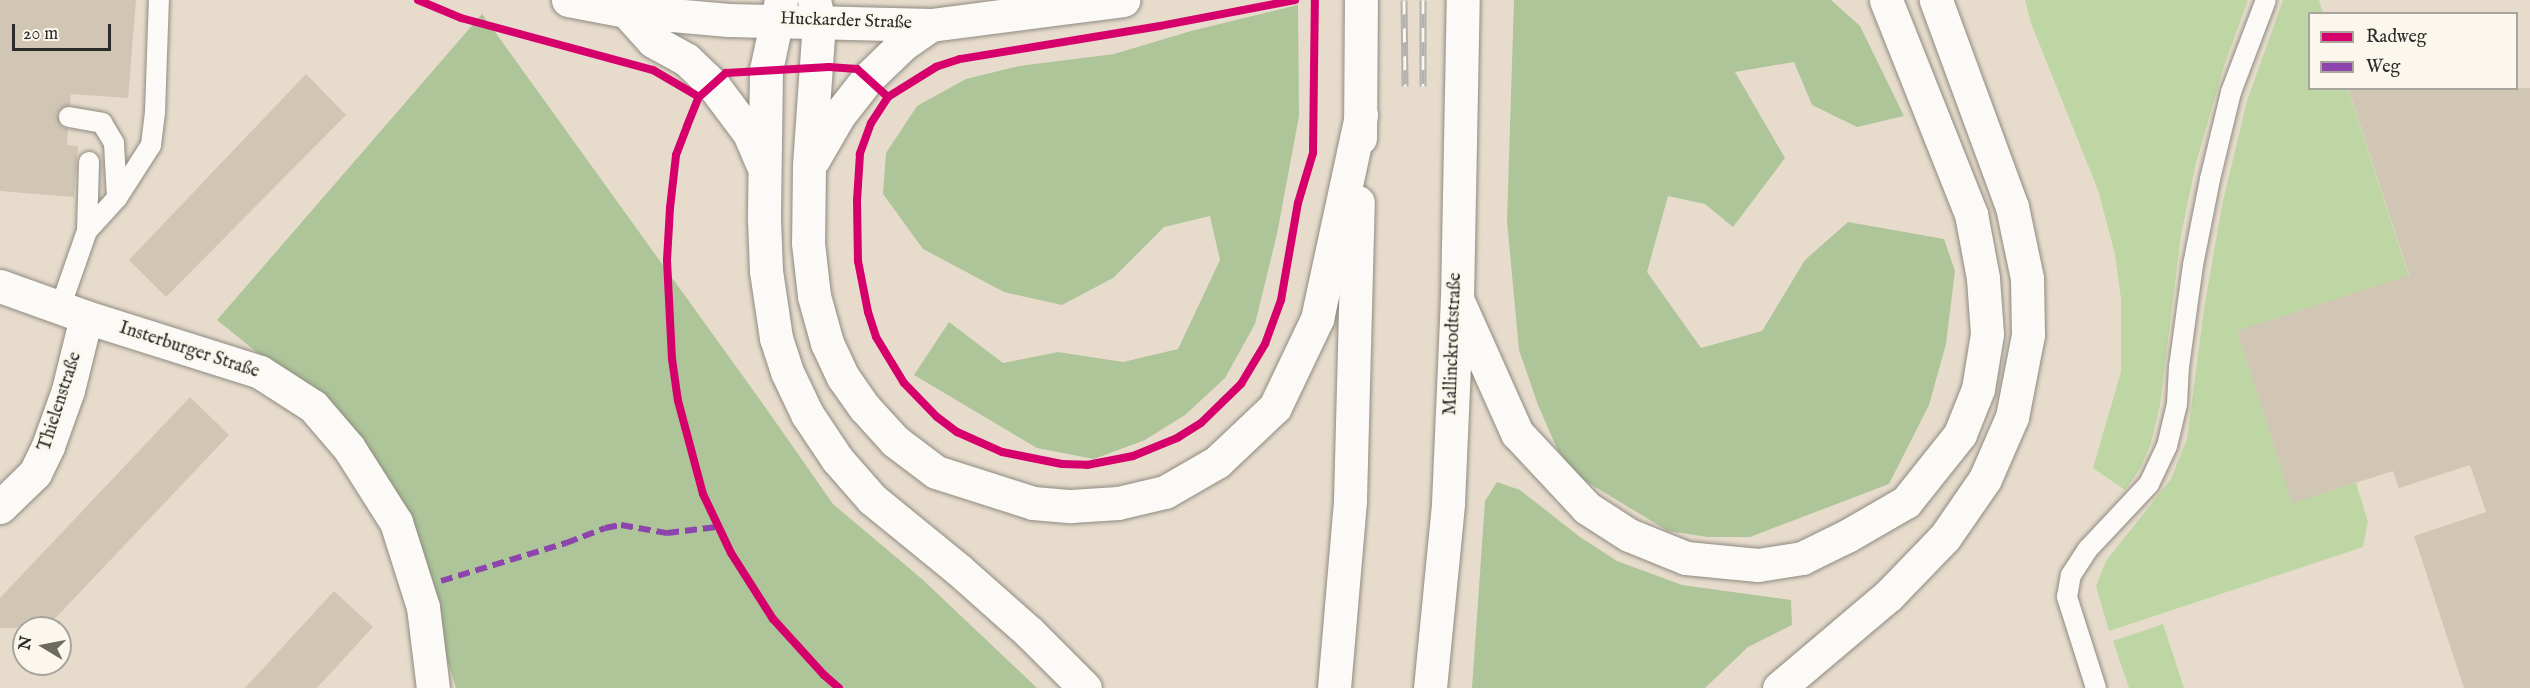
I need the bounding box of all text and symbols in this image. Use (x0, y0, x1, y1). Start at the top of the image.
street label: Huckarder Straße (780, 9, 912, 35)
scale bar (15, 12, 114, 50)
legend (2308, 12, 2518, 90)
text: 20 m (23, 23, 58, 46)
text: Radweg (2366, 26, 2427, 49)
text: Weg (2366, 56, 2400, 79)
street label: Mallinckrodtstraße (1441, 272, 1467, 416)
street label: Insterburger Straße (116, 318, 262, 384)
street label: Thielenstraße (35, 350, 87, 454)
north arrow (12, 616, 72, 676)
text: N (15, 635, 37, 652)

